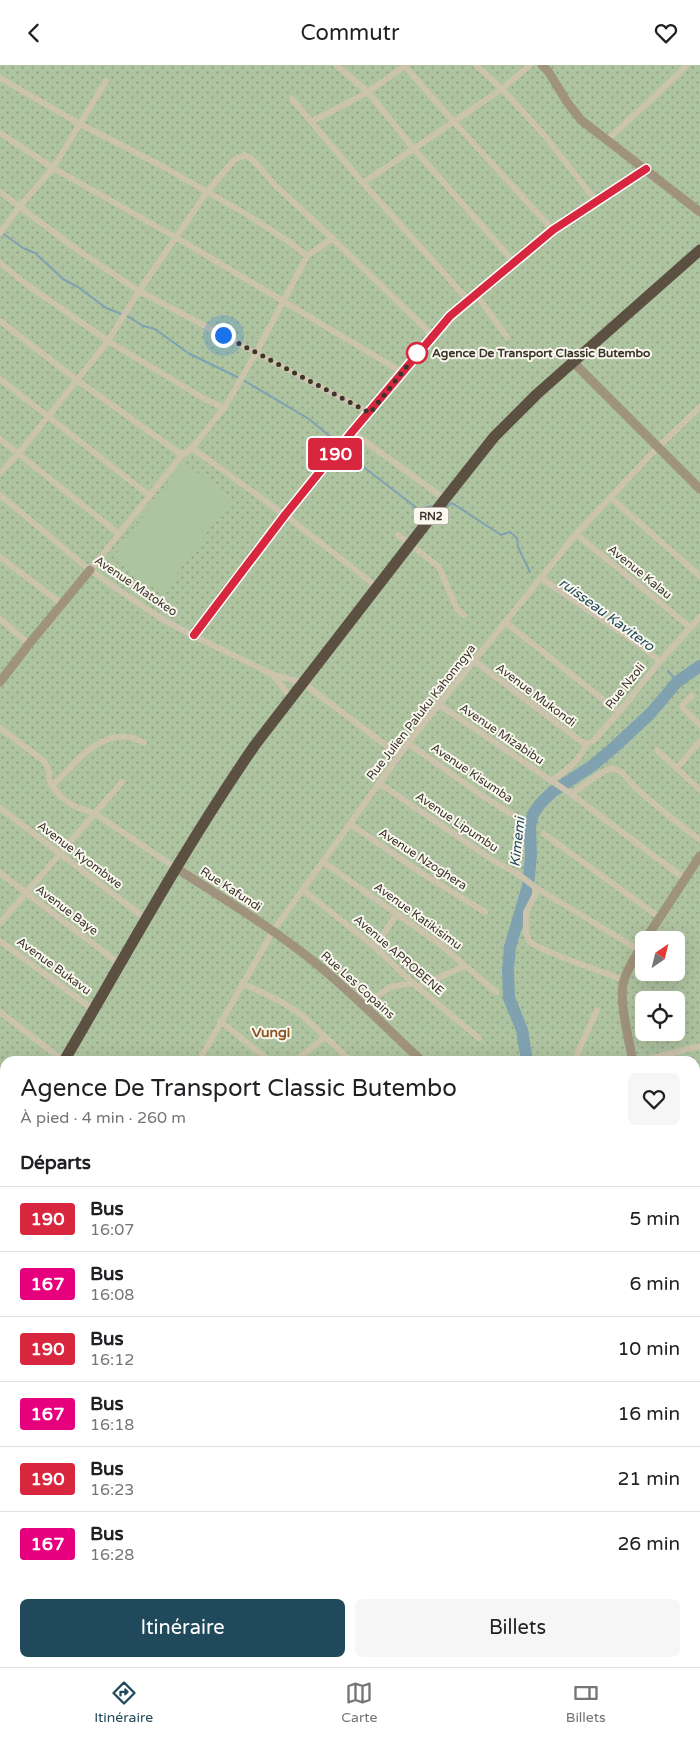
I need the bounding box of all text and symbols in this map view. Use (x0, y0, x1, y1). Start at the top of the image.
icon: back (20, 19, 48, 47)
icon: heart (652, 19, 680, 47)
text: Commutr (301, 20, 399, 46)
your location (211, 323, 236, 348)
marker: Agence De Transport Classic Butembo (406, 342, 428, 364)
place label: Agence De Transport Classic Butembo (432, 346, 650, 361)
line badge: 190 (306, 438, 364, 470)
text: 190 (318, 443, 352, 465)
road number: RN2 (414, 507, 448, 525)
street label: Avenue Kalau (605, 542, 675, 602)
street label: Avenue Matokeo (92, 553, 180, 619)
water label: ruisseau Kavitero (556, 574, 659, 656)
street label: Rue Julien Paluku Kahonngya (364, 641, 478, 783)
street label: Avenue Mukondi (493, 660, 579, 730)
street label: Rue Nzoli (602, 660, 648, 712)
street label: Avenue Mizabibu (457, 701, 547, 767)
street label: Avenue Kisumba (428, 740, 516, 806)
street label: Avenue Lipumbu (413, 789, 501, 855)
water label: Kimemi (506, 815, 529, 868)
street label: Avenue Kyombwe (35, 819, 125, 892)
street label: Avenue Nzoghera (376, 825, 470, 893)
street label: Rue Kafundi (198, 864, 264, 914)
street label: Avenue Katikisimu (371, 880, 465, 952)
street label: Avenue Baye (33, 882, 101, 938)
street label: Avenue APROBENE (351, 912, 447, 998)
north arrow (635, 931, 685, 981)
map controls (635, 931, 685, 1041)
street label: Avenue Bukavu (14, 934, 94, 998)
street label: Rue Les Copains (318, 948, 398, 1022)
button: locate (635, 991, 685, 1041)
district label: Vungi (252, 1024, 290, 1041)
button: heart (628, 1073, 680, 1125)
text: Agence De Transport Classic Butembo (20, 1074, 457, 1103)
text: À pied · 4 min · 260 m (20, 1108, 186, 1128)
text: Départs (20, 1152, 91, 1174)
text: Bus (90, 1198, 124, 1220)
text: 190 (31, 1208, 64, 1230)
text: 5 min (629, 1208, 680, 1230)
text: 16:07 (90, 1220, 134, 1240)
text: Bus (90, 1263, 124, 1285)
text: 167 (31, 1273, 64, 1295)
text: 6 min (629, 1273, 680, 1295)
text: 16:08 (90, 1285, 134, 1305)
text: Bus (90, 1328, 124, 1350)
text: 190 (31, 1338, 64, 1360)
text: 10 min (617, 1338, 680, 1360)
text: 16:12 (90, 1350, 134, 1370)
text: Bus (90, 1393, 124, 1415)
text: 167 (31, 1403, 64, 1425)
text: 16 min (617, 1403, 680, 1425)
text: 16:18 (90, 1415, 134, 1435)
text: Bus (90, 1458, 124, 1480)
text: 190 (31, 1468, 64, 1490)
text: 21 min (617, 1468, 680, 1490)
text: 16:23 (90, 1480, 134, 1500)
text: Bus (90, 1523, 124, 1545)
text: 167 (31, 1533, 64, 1555)
text: 26 min (617, 1533, 680, 1555)
text: 16:28 (90, 1545, 134, 1565)
button: Itinéraire (20, 1599, 345, 1657)
button: Billets (355, 1599, 680, 1657)
tab: Itinéraire (94, 1679, 153, 1726)
tab: Carte (341, 1679, 378, 1726)
tab: Billets (566, 1679, 606, 1726)

